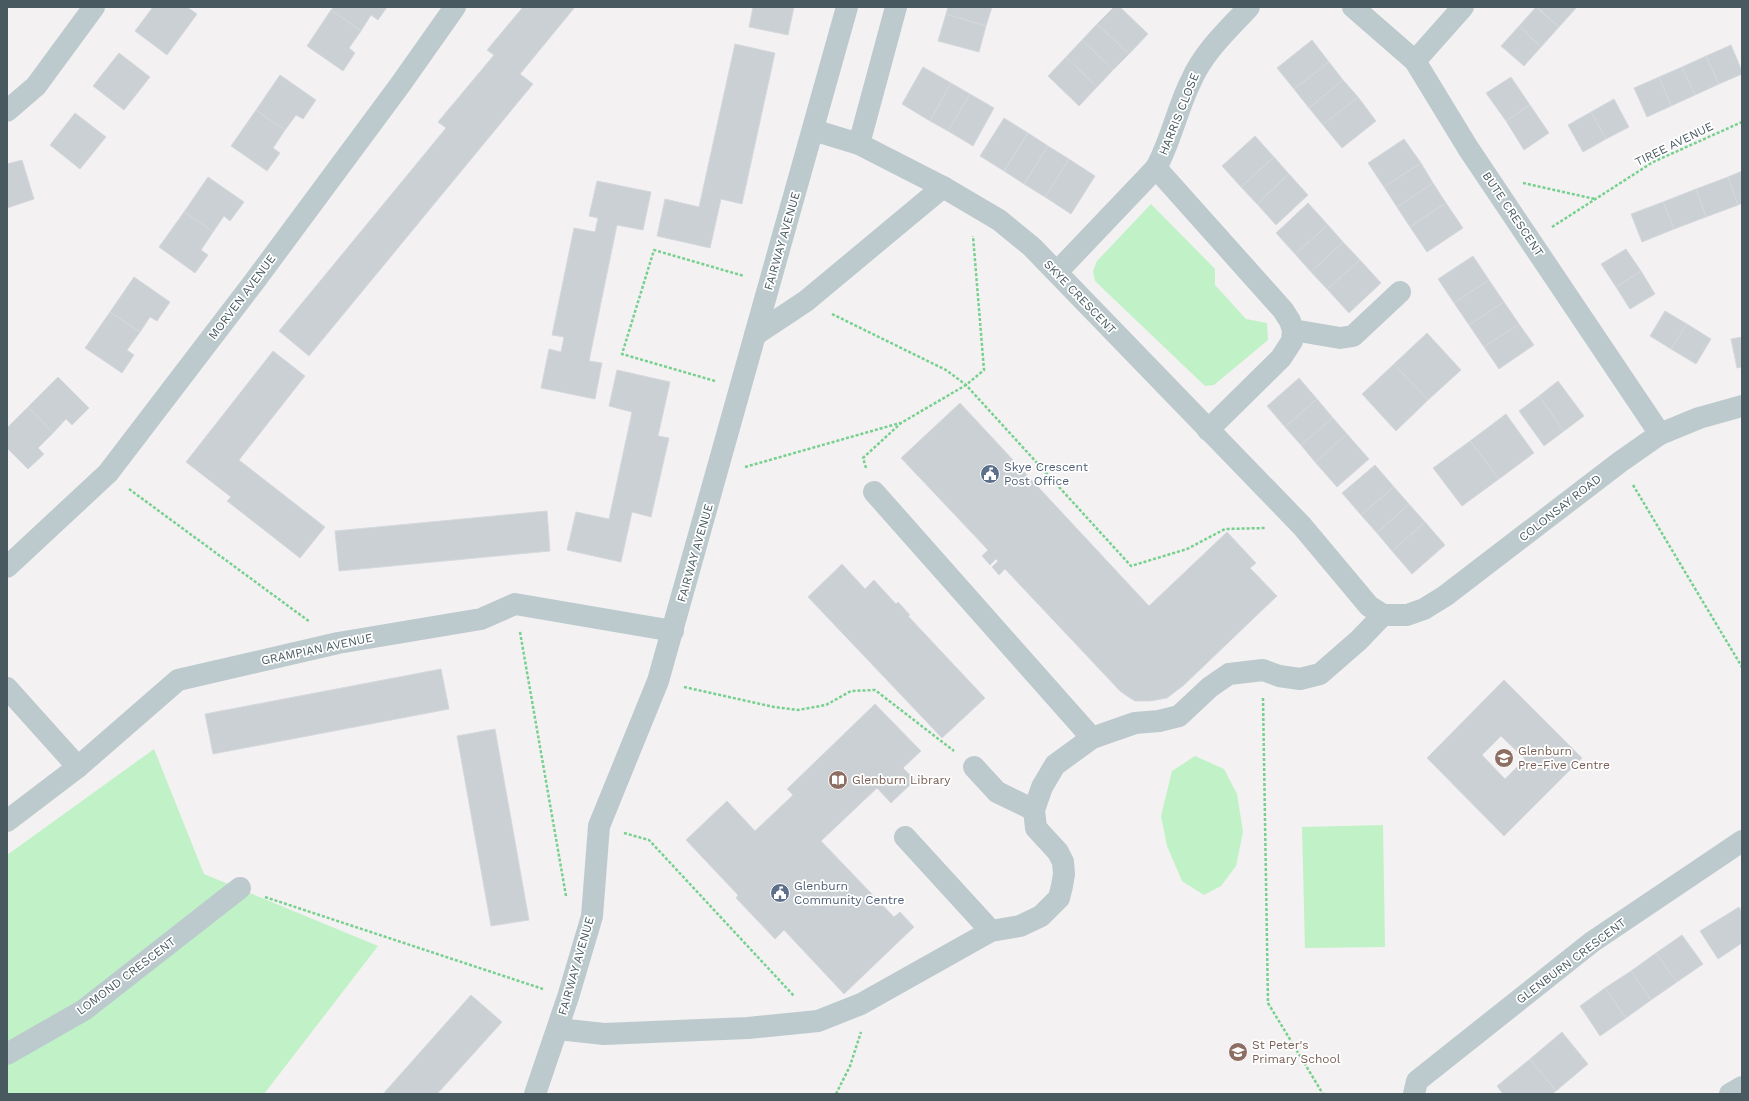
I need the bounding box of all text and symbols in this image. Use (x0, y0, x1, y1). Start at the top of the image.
street label: HARRIS CLOSE (1156, 71, 1202, 157)
street label: TIREE AVENUE (1633, 119, 1716, 169)
street label: BUTE CRESCENT (1480, 169, 1546, 259)
street label: FAIRWAY AVENUE (761, 190, 803, 292)
street label: MORVEN AVENUE (206, 252, 279, 342)
street label: SKYE CRESCENT (1041, 257, 1119, 337)
place label: Skye Crescent Post Office (1004, 460, 1088, 488)
public building icon: Skye Crescent Post Office (979, 463, 1001, 485)
street label: COLONSAY ROAD (1516, 472, 1604, 544)
street label: FAIRWAY AVENUE (674, 502, 716, 604)
street label: GRAMPIAN AVENUE (260, 630, 374, 668)
place label: Glenburn Pre-Five Centre (1518, 744, 1610, 772)
school or university icon: Glenburn Pre-Five Centre (1493, 747, 1515, 769)
library icon: Glenburn Library (827, 769, 849, 791)
place label: Glenburn Library (852, 773, 951, 787)
place label: Glenburn Community Centre (794, 879, 905, 907)
public building icon: Glenburn Community Centre (769, 882, 791, 904)
street label: FAIRWAY AVENUE (555, 915, 597, 1017)
street label: GLENBURN CRESCENT (1514, 915, 1628, 1007)
street label: LOMOND CRESCENT (74, 934, 178, 1018)
place label: St Peter's Primary School (1252, 1038, 1341, 1066)
school or university icon: St Peter's Primary School (1227, 1041, 1249, 1063)

